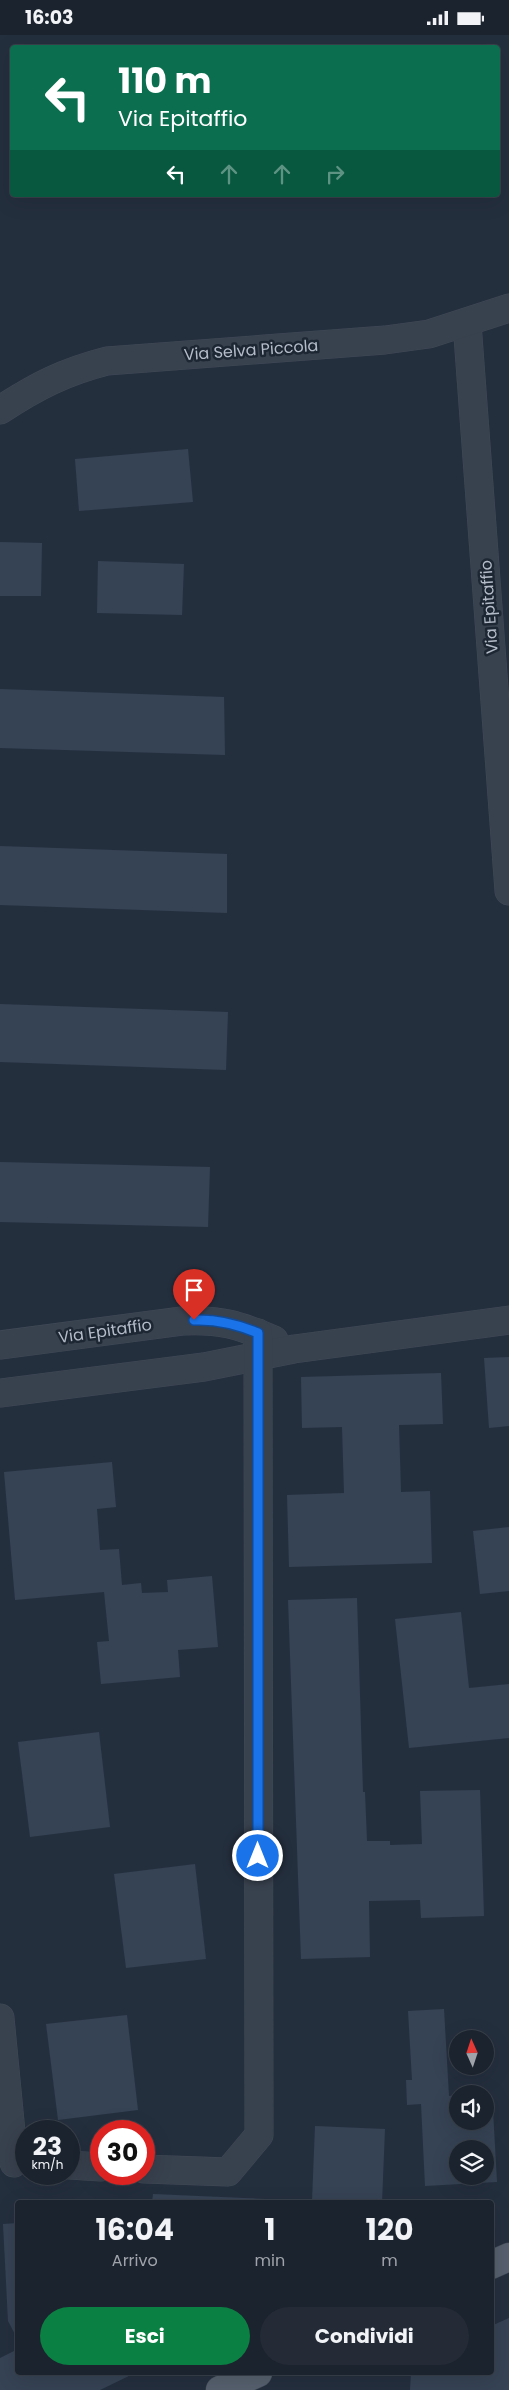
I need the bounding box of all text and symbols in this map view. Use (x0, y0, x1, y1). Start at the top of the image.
text: 16:03 (25, 4, 74, 31)
text: 110 m (118, 56, 212, 105)
icon: left (35, 65, 100, 130)
text: Via Epitaffio (118, 103, 247, 134)
icon: left (162, 160, 190, 188)
icon: ahead (215, 160, 243, 188)
icon: ahead (268, 160, 296, 188)
icon: right (321, 160, 349, 188)
street label: Via Selva Piccola (183, 334, 319, 366)
street label: Via Epitaffio (474, 559, 504, 655)
pin (173, 1269, 215, 1320)
icon: arrive (180, 1276, 208, 1304)
street label: Via Epitaffio (57, 1313, 153, 1349)
position arrow (231, 1829, 283, 1881)
north arrow (449, 2030, 494, 2075)
map controls (449, 2030, 494, 2185)
button: sound (449, 2085, 494, 2130)
speed limit sign: 30 (90, 2120, 155, 2185)
text: 23 (33, 2129, 62, 2164)
button: layers (449, 2140, 494, 2185)
text: km/h (32, 2156, 63, 2173)
text: 16:04 (95, 2208, 174, 2251)
text: 1 (264, 2208, 276, 2251)
text: 120 (366, 2208, 414, 2251)
text: Arrivo (112, 2249, 158, 2272)
text: min (255, 2249, 285, 2272)
text: m (381, 2249, 398, 2272)
button: Esci (40, 2307, 250, 2365)
button: Condividi (260, 2307, 469, 2365)

